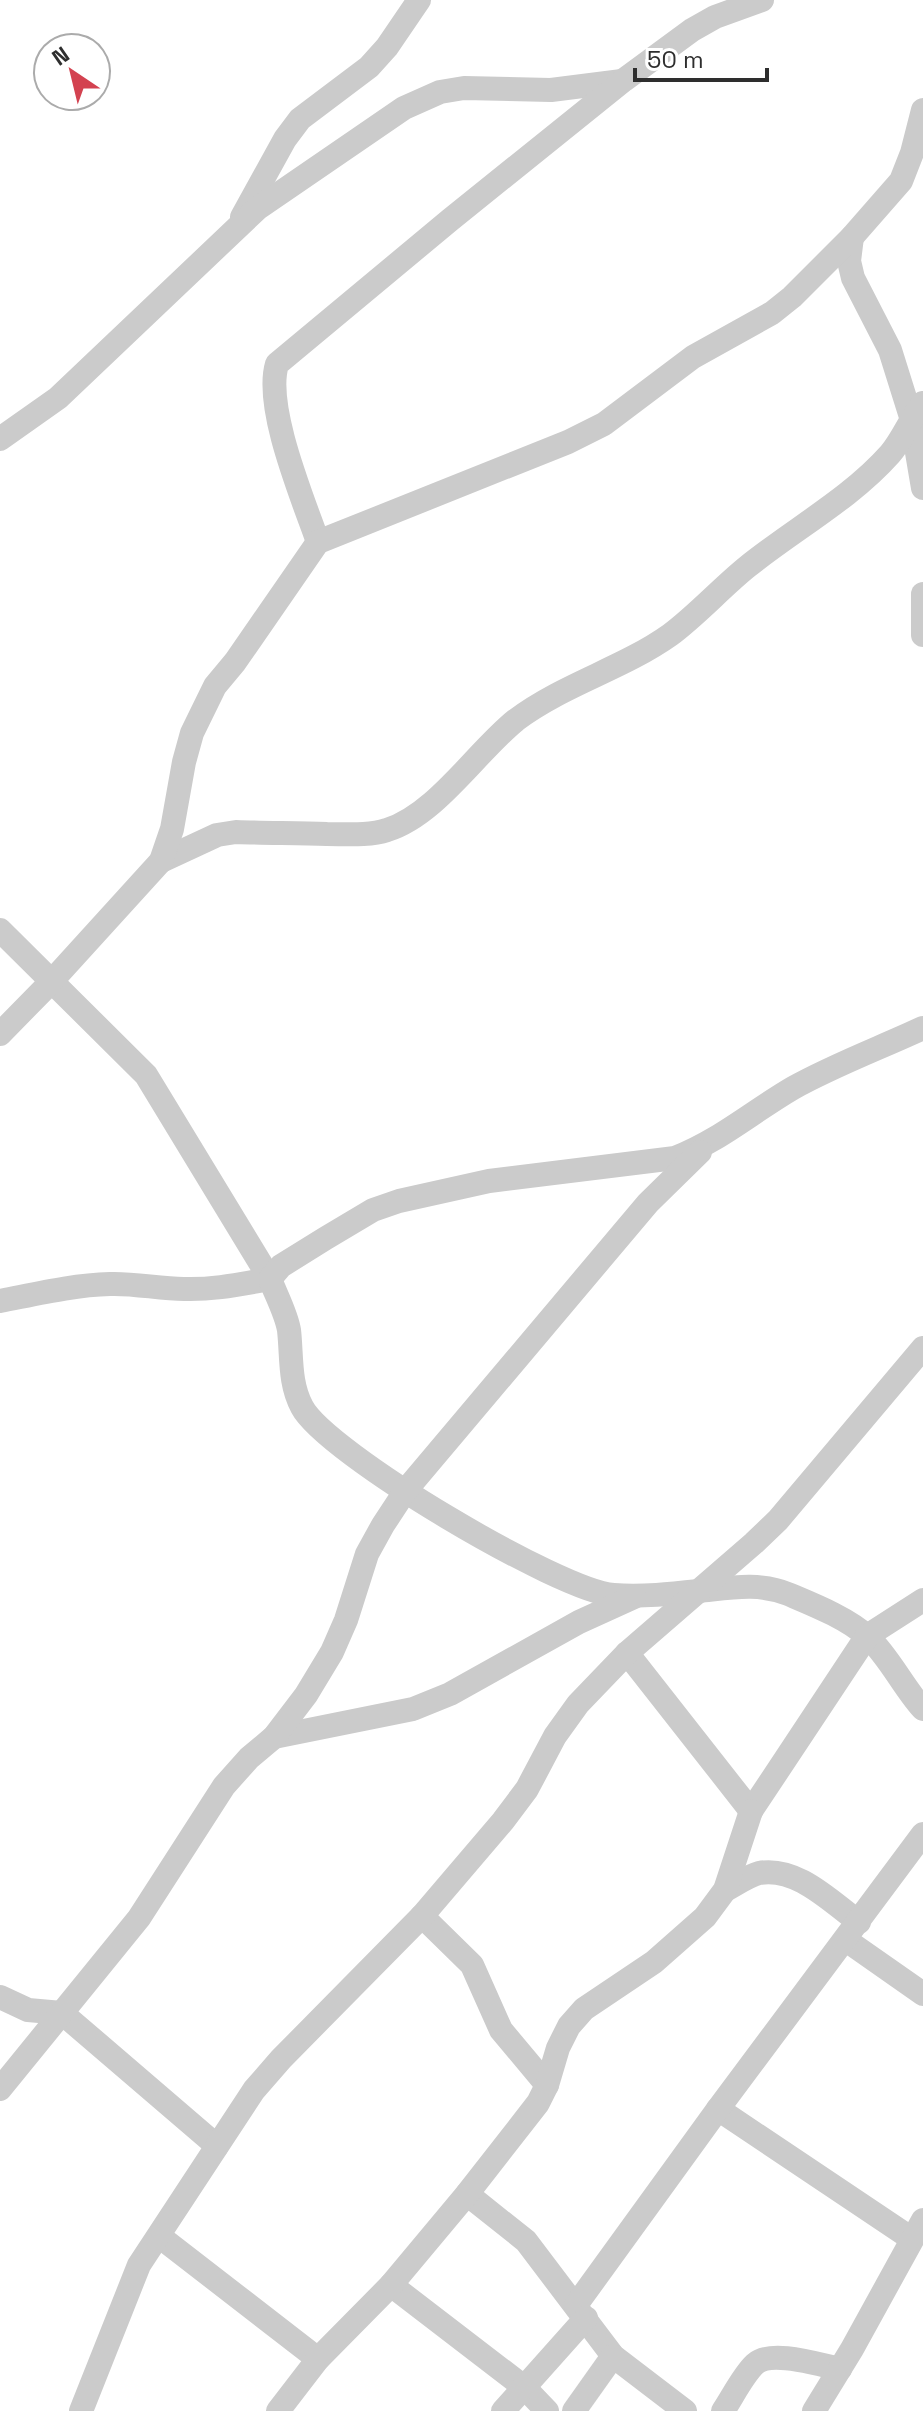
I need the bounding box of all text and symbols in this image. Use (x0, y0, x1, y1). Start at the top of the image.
north arrow (32, 32, 112, 112)
scale bar (635, 32, 767, 82)
text: N (46, 40, 75, 71)
text: 50 m (647, 44, 704, 75)

